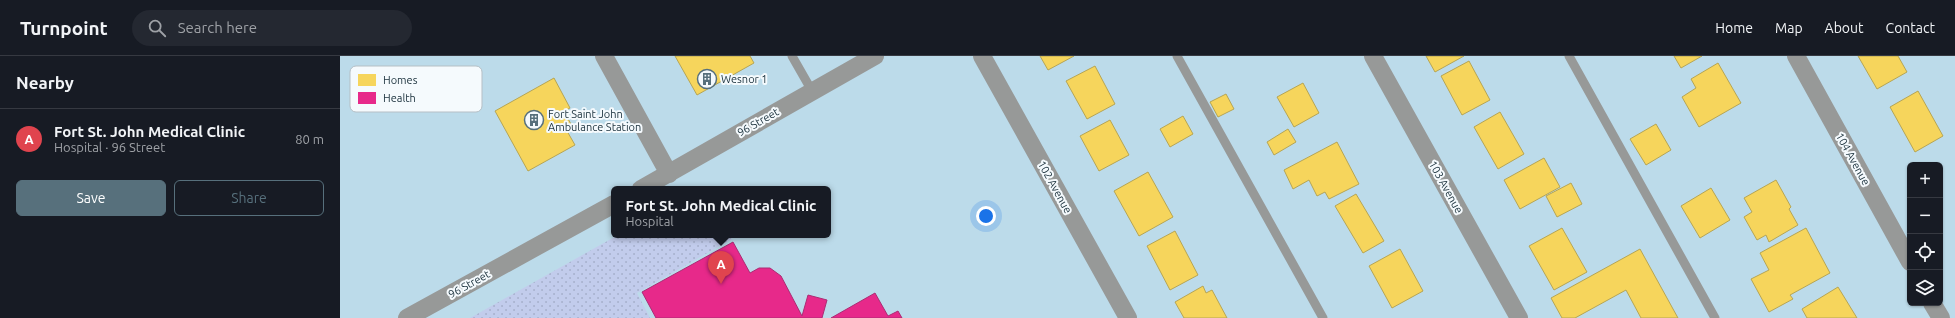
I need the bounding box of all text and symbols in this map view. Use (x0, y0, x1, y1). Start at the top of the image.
search box (132, 10, 412, 46)
text: Turnpoint (20, 17, 108, 39)
icon: search (146, 17, 168, 39)
text: Search here (178, 19, 257, 36)
text: Home (1715, 20, 1753, 36)
text: Map (1775, 20, 1803, 36)
text: About (1825, 20, 1864, 36)
text: Contact (1886, 20, 1935, 36)
legend (350, 66, 482, 112)
building icon: Wesnor 1 (696, 68, 718, 90)
text: Nearby (16, 73, 74, 92)
place label: Wesnor 1 (721, 73, 767, 85)
text: Homes (383, 74, 418, 86)
text: Health (383, 92, 416, 104)
street label: 96 Street (735, 105, 781, 139)
place label: Fort Saint John Ambulance Station (548, 108, 641, 133)
building icon: Fort Saint John Ambulance Station (523, 109, 545, 131)
text: Fort St. John Medical Clinic (54, 123, 245, 140)
street label: 104 Avenue (1834, 131, 1872, 187)
text: A (24, 132, 34, 146)
text: 80 m (295, 132, 324, 146)
text: Hospital · 96 Street (54, 140, 165, 154)
street label: 102 Avenue (1036, 159, 1074, 215)
street label: 103 Avenue (1427, 159, 1465, 215)
map controls (1907, 162, 1943, 306)
button: + (1907, 162, 1943, 198)
button: Save (16, 180, 166, 216)
button: Share (174, 180, 324, 216)
popup (611, 186, 831, 238)
text: Fort St. John Medical Clinic (625, 197, 817, 214)
button: − (1907, 198, 1943, 234)
your location (976, 206, 996, 226)
text: Hospital (625, 214, 674, 228)
button: locate (1907, 234, 1943, 270)
pin: A (708, 251, 734, 284)
street label: 96 Street (446, 267, 492, 300)
button: layers (1907, 270, 1943, 306)

